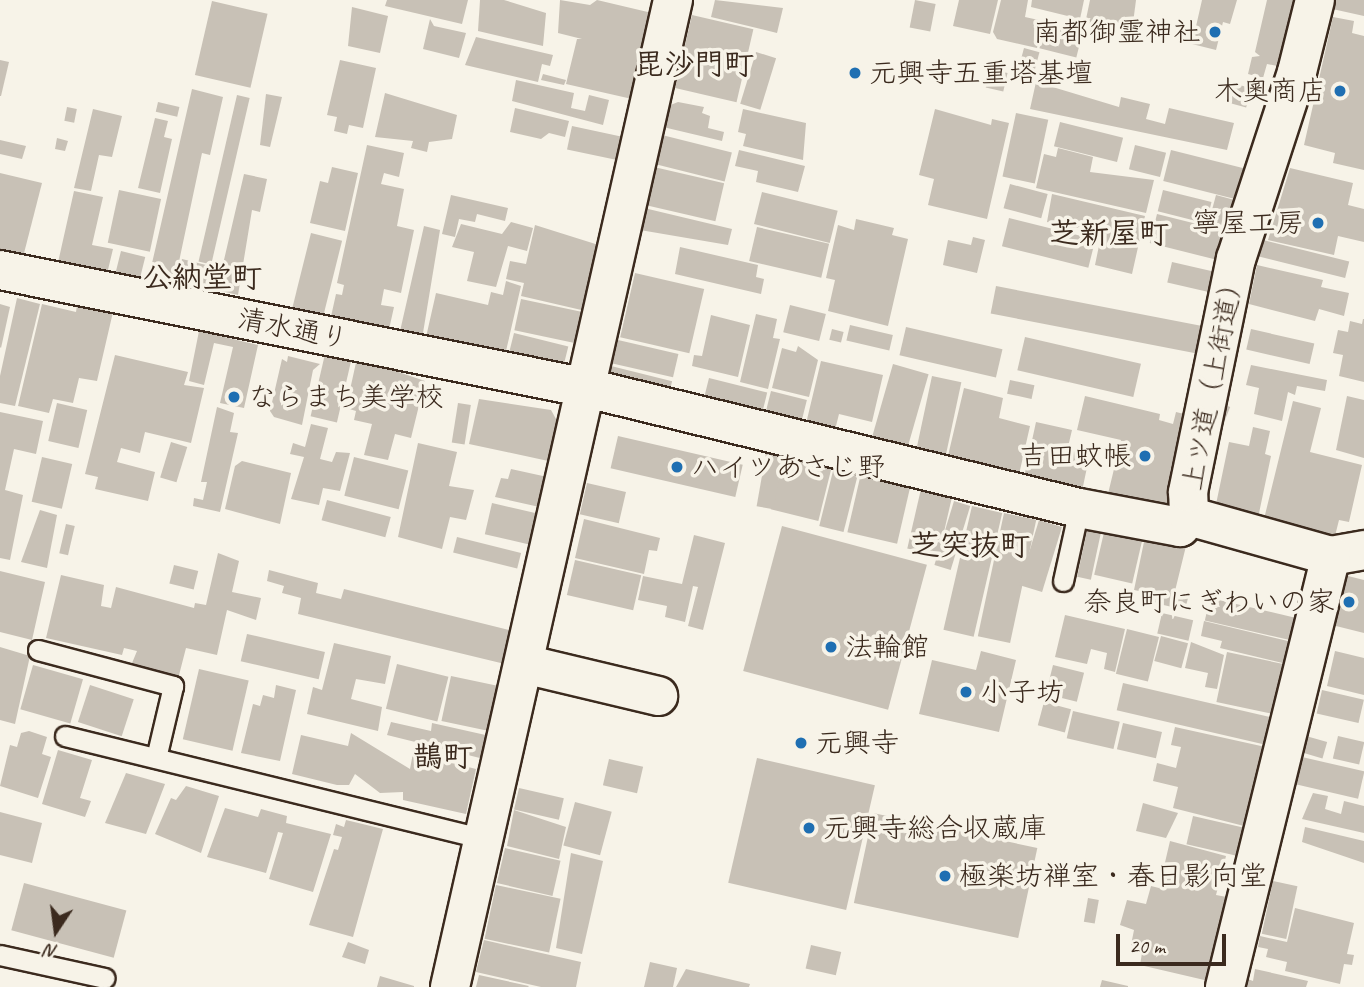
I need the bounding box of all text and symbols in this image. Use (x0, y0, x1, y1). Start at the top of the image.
place label: 南都御霊神社 (1033, 15, 1201, 49)
marker: 南都御霊神社 (1207, 24, 1223, 40)
district label: 毘沙門町 (634, 46, 754, 82)
place label: 元興寺五重塔基壇 (869, 56, 1093, 90)
marker: 元興寺五重塔基壇 (847, 65, 863, 81)
place label: 木奧商店 (1214, 74, 1326, 108)
marker: 木奧商店 (1332, 83, 1348, 99)
place label: 寧屋工房 (1192, 206, 1304, 240)
district label: 芝新屋町 (1049, 215, 1169, 251)
marker: 寧屋工房 (1310, 215, 1326, 231)
district label: 公納堂町 (142, 259, 262, 295)
street label: 上ツ道（上街道） (1175, 267, 1251, 493)
street label: 清水通り (235, 302, 351, 356)
place label: ならまち美学校 (248, 380, 444, 414)
marker: ならまち美学校 (226, 389, 242, 405)
place label: 吉田蚊帳 (1019, 439, 1131, 473)
marker: 吉田蚊帳 (1137, 448, 1153, 464)
place label: ハイツあさじ野 (691, 450, 887, 484)
marker: ハイツあさじ野 (669, 459, 685, 475)
district label: 芝突抜町 (910, 527, 1030, 563)
place label: 奈良町にぎわいの家 (1083, 585, 1335, 619)
marker: 奈良町にぎわいの家 (1341, 594, 1357, 610)
place label: 法輪館 (845, 630, 929, 664)
marker: 法輪館 (823, 639, 839, 655)
place label: 小子坊 (980, 675, 1064, 709)
marker: 小子坊 (958, 684, 974, 700)
place label: 元興寺 (815, 726, 899, 760)
marker: 元興寺 (793, 735, 809, 751)
district label: 鵲町 (413, 738, 473, 774)
place label: 元興寺総合収蔵庫 (823, 811, 1047, 845)
marker: 元興寺総合収蔵庫 (801, 820, 817, 836)
place label: 極楽坊禅室・春日影向堂 (959, 859, 1267, 893)
marker: 極楽坊禅室・春日影向堂 (937, 868, 953, 884)
north arrow (21, 896, 91, 966)
scale bar (1119, 920, 1229, 964)
text: 20 m (1129, 933, 1165, 959)
text: N (43, 938, 60, 964)

